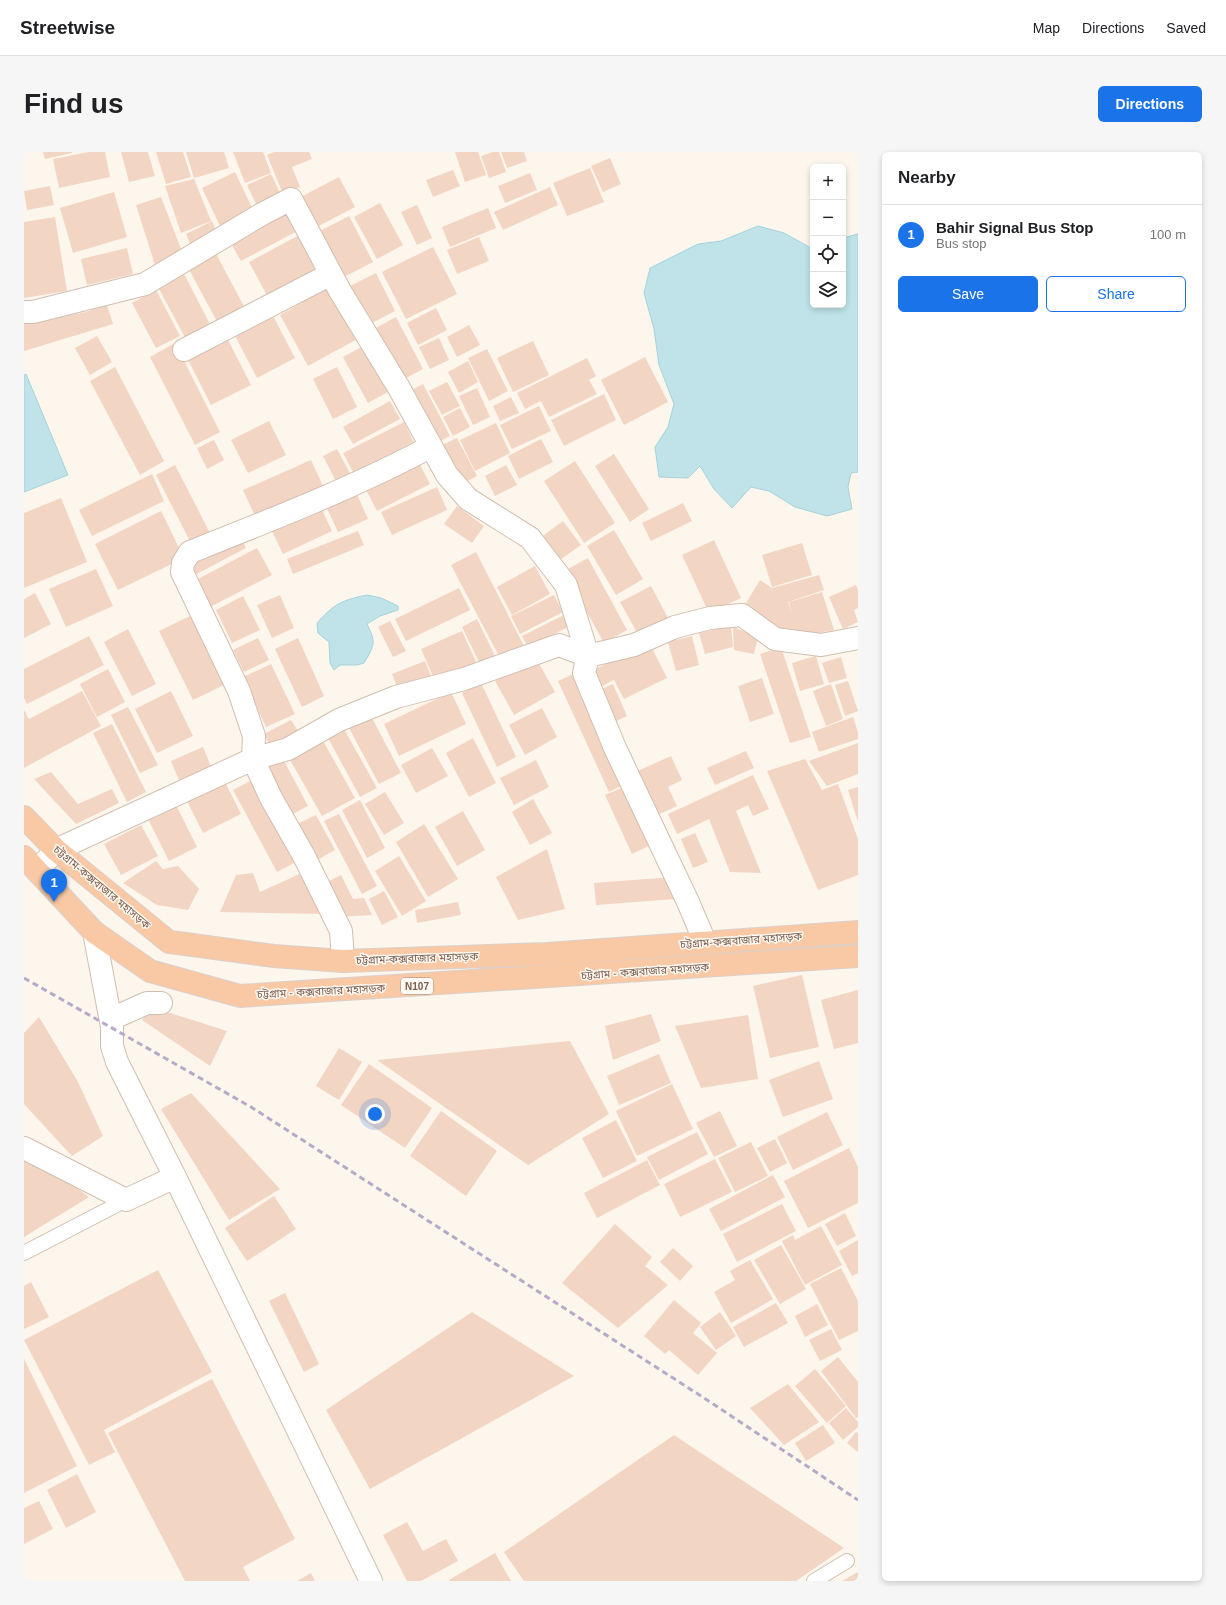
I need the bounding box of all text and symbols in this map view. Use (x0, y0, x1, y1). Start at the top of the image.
text: Streetwise (20, 17, 115, 38)
text: Map (1033, 20, 1060, 36)
text: Directions (1082, 20, 1144, 36)
text: Saved (1166, 20, 1206, 36)
button: Directions (1098, 86, 1202, 122)
text: Find us (24, 88, 124, 119)
map controls (810, 164, 846, 308)
button: + (810, 164, 846, 200)
text: Nearby (898, 168, 956, 187)
button: − (810, 200, 846, 236)
text: Bahir Signal Bus Stop (936, 219, 1094, 236)
text: 1 (907, 227, 915, 242)
text: 100 m (1150, 227, 1186, 242)
button: locate (810, 236, 846, 272)
text: Bus stop (936, 236, 987, 251)
button: layers (810, 272, 846, 308)
button: Save (898, 276, 1038, 312)
button: Share (1046, 276, 1186, 312)
street label: চট্টগ্রাম-কক্সবাজার মহাসড়ক (51, 842, 153, 931)
pin: 1 (41, 869, 67, 902)
street label: চট্টগ্রাম-কক্সবাজার মহাসড়ক (679, 930, 803, 950)
street label: চট্টগ্রাম-কক্সবাজার মহাসড়ক (355, 950, 478, 966)
street label: চট্টগ্রাম - কক্সবাজার মহাসড়ক (580, 961, 710, 982)
road number: N107 (401, 978, 433, 994)
street label: চট্টগ্রাম - কক্সবাজার মহাসড়ক (256, 982, 386, 1000)
your location (365, 1104, 385, 1124)

